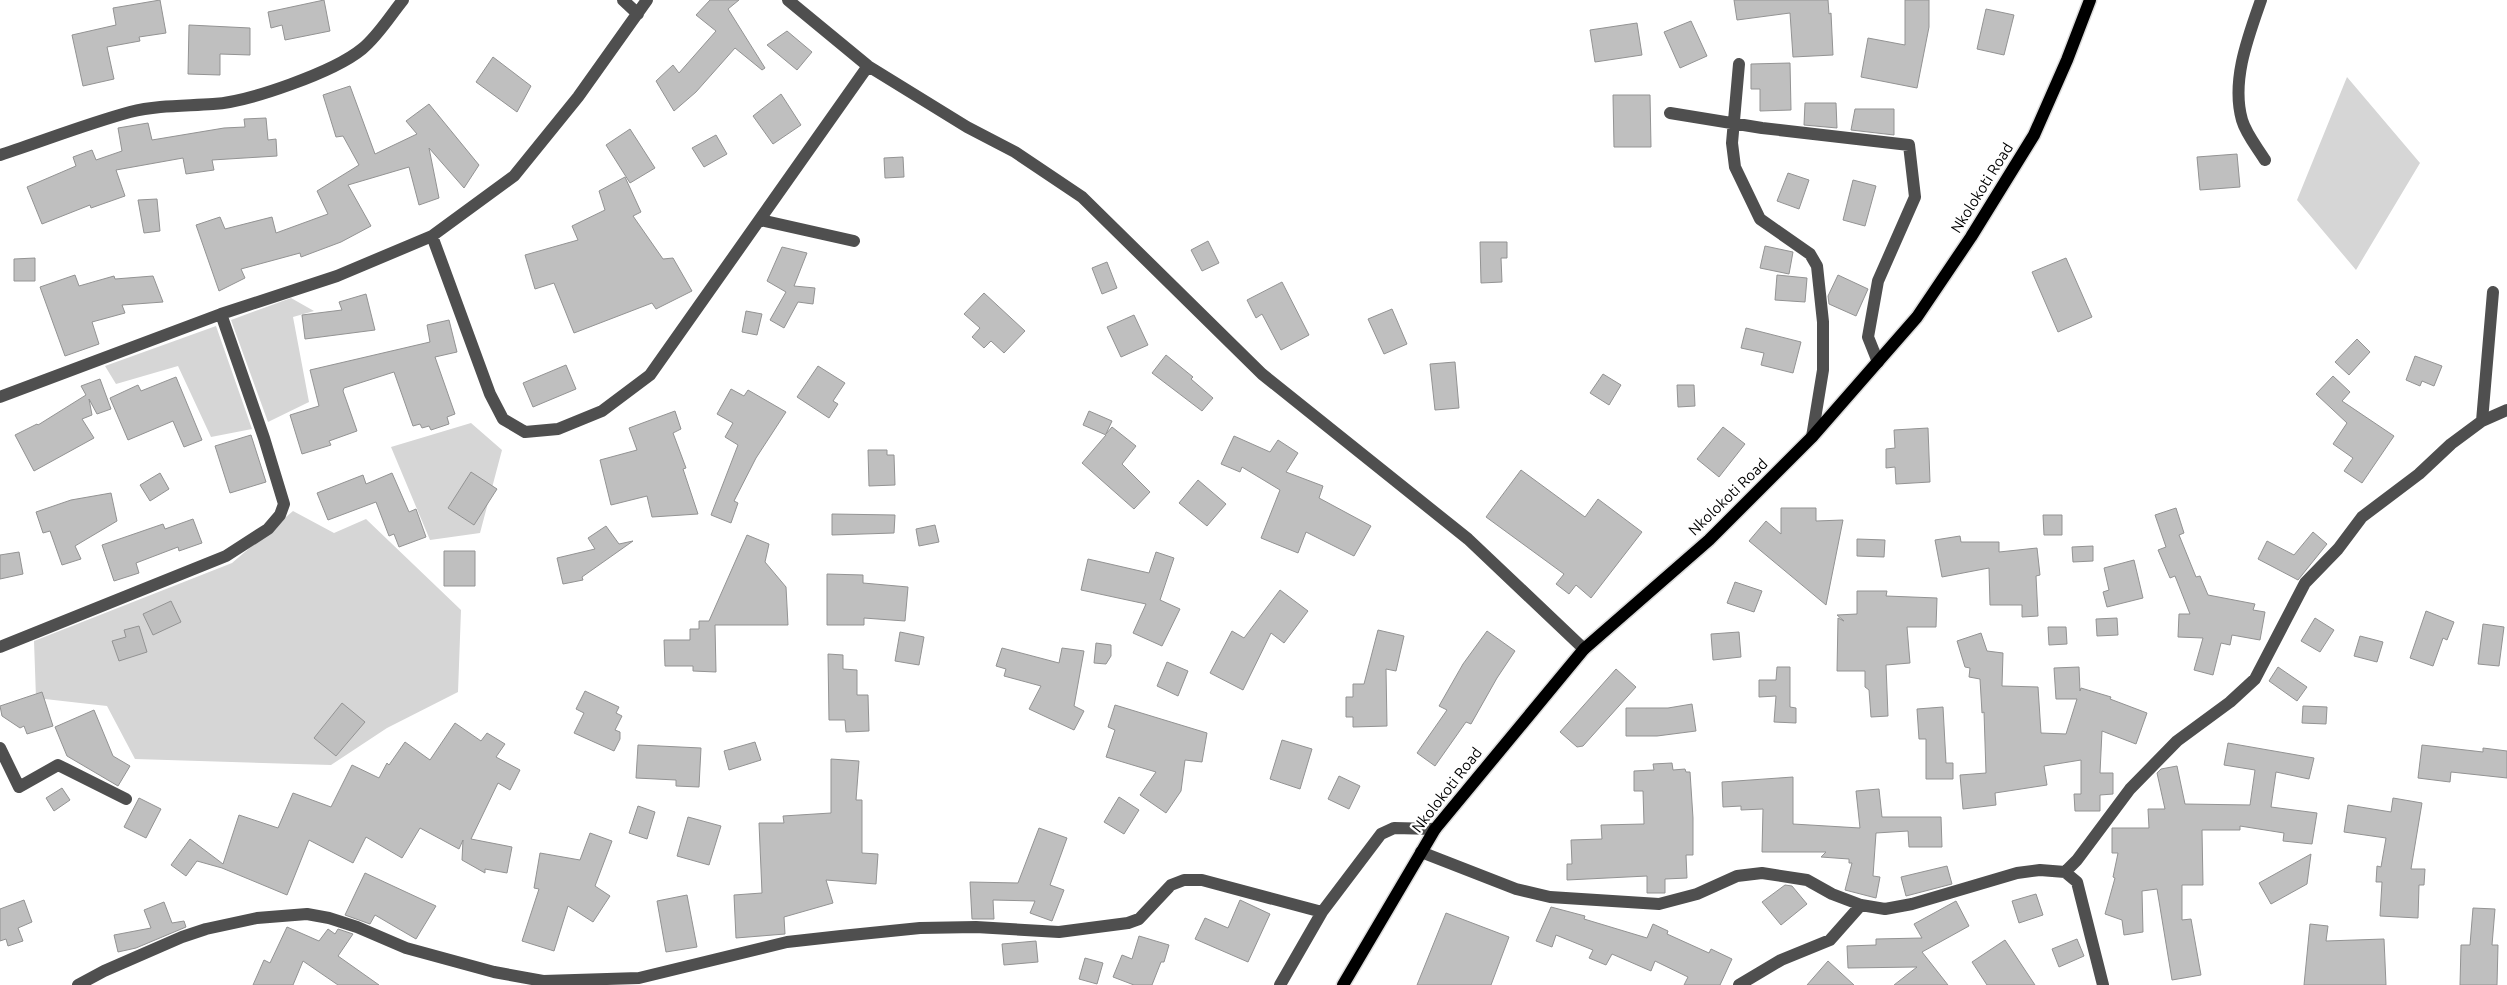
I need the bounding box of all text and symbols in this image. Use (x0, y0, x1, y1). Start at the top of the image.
street label: Nkolokoti Road (1947, 140, 2016, 236)
street label: Nkolokoti Road (1685, 455, 1771, 539)
street label: Nkolokoti Road (1408, 744, 1485, 836)

